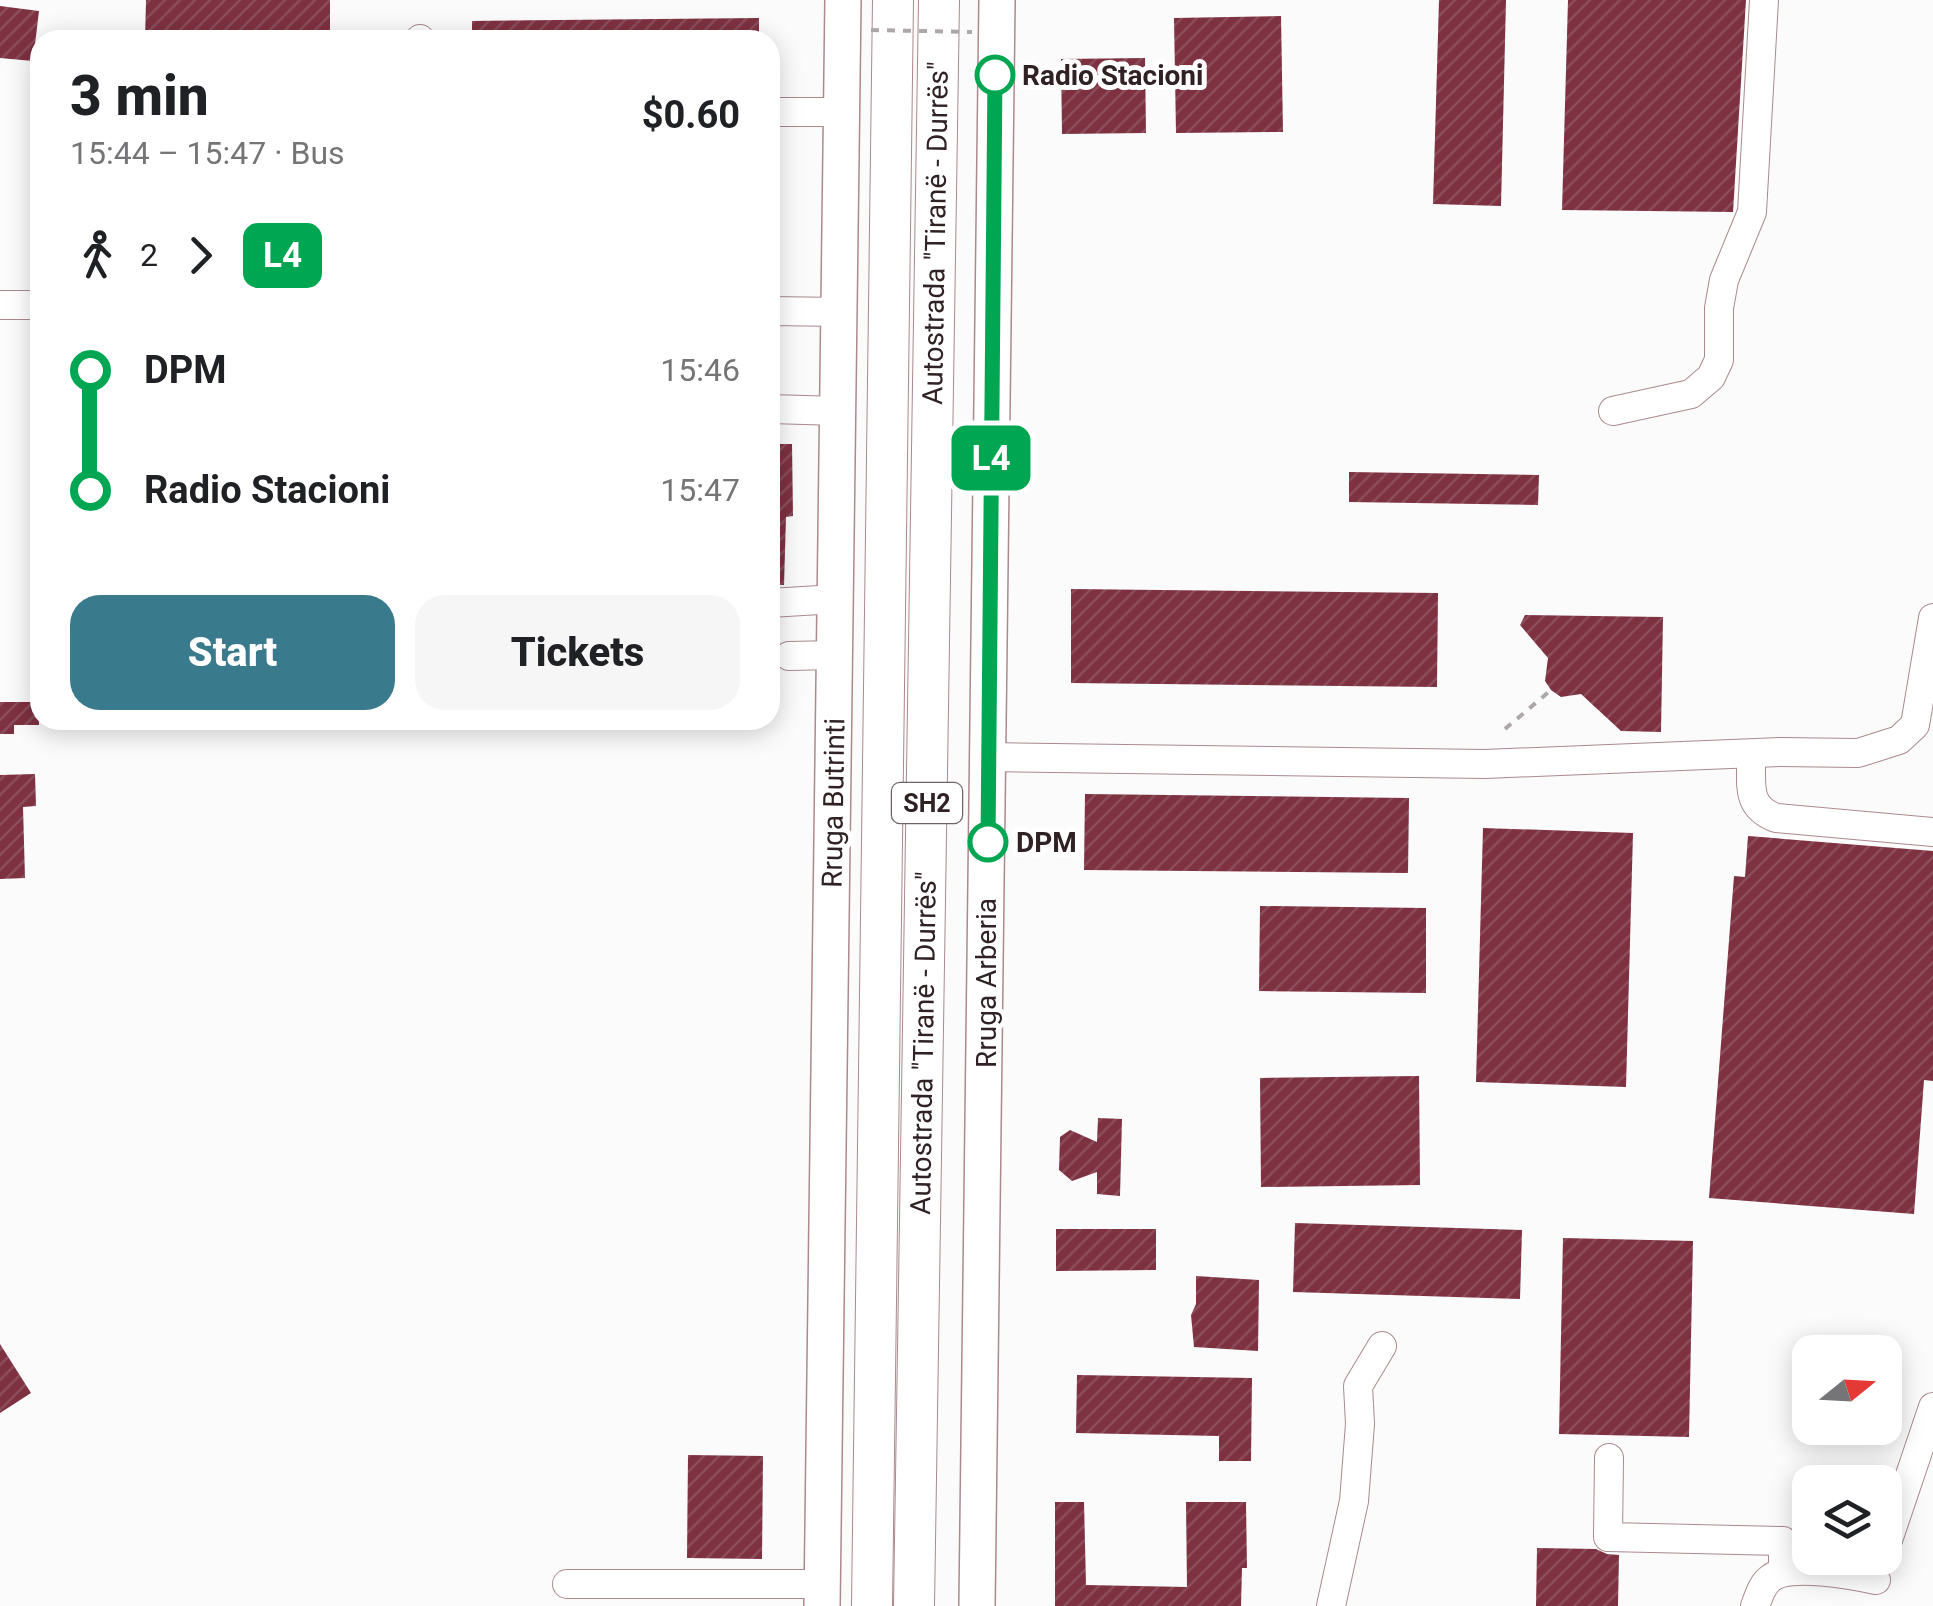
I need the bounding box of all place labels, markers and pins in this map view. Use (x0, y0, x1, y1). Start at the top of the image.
marker: Radio Stacioni (976, 56, 1014, 94)
place label: Radio Stacioni (1022, 59, 1203, 92)
marker: DPM (969, 823, 1007, 861)
place label: DPM (1016, 826, 1077, 859)

